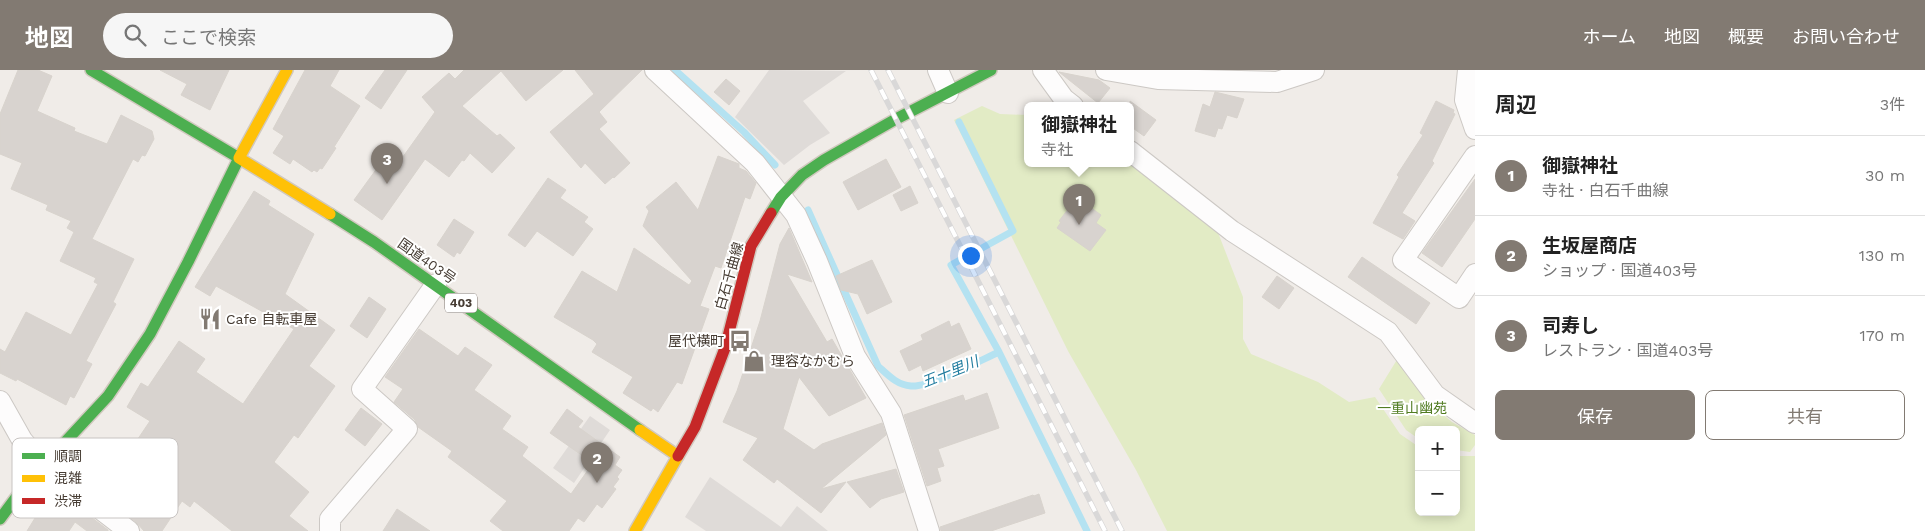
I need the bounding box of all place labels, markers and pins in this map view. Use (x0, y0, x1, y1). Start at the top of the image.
pin: 3 (371, 143, 403, 184)
pin: 1 (1063, 184, 1095, 225)
restaurant icon: Cafe 自転車屋 (197, 306, 223, 332)
place label: Cafe 自転車屋 (226, 311, 318, 327)
bus stop icon: 屋代横町 (727, 328, 753, 354)
place label: 屋代横町 (668, 333, 724, 349)
shop icon: 理容なかむら (741, 348, 767, 374)
place label: 理容なかむら (771, 353, 855, 369)
pin: 2 (581, 442, 613, 483)

